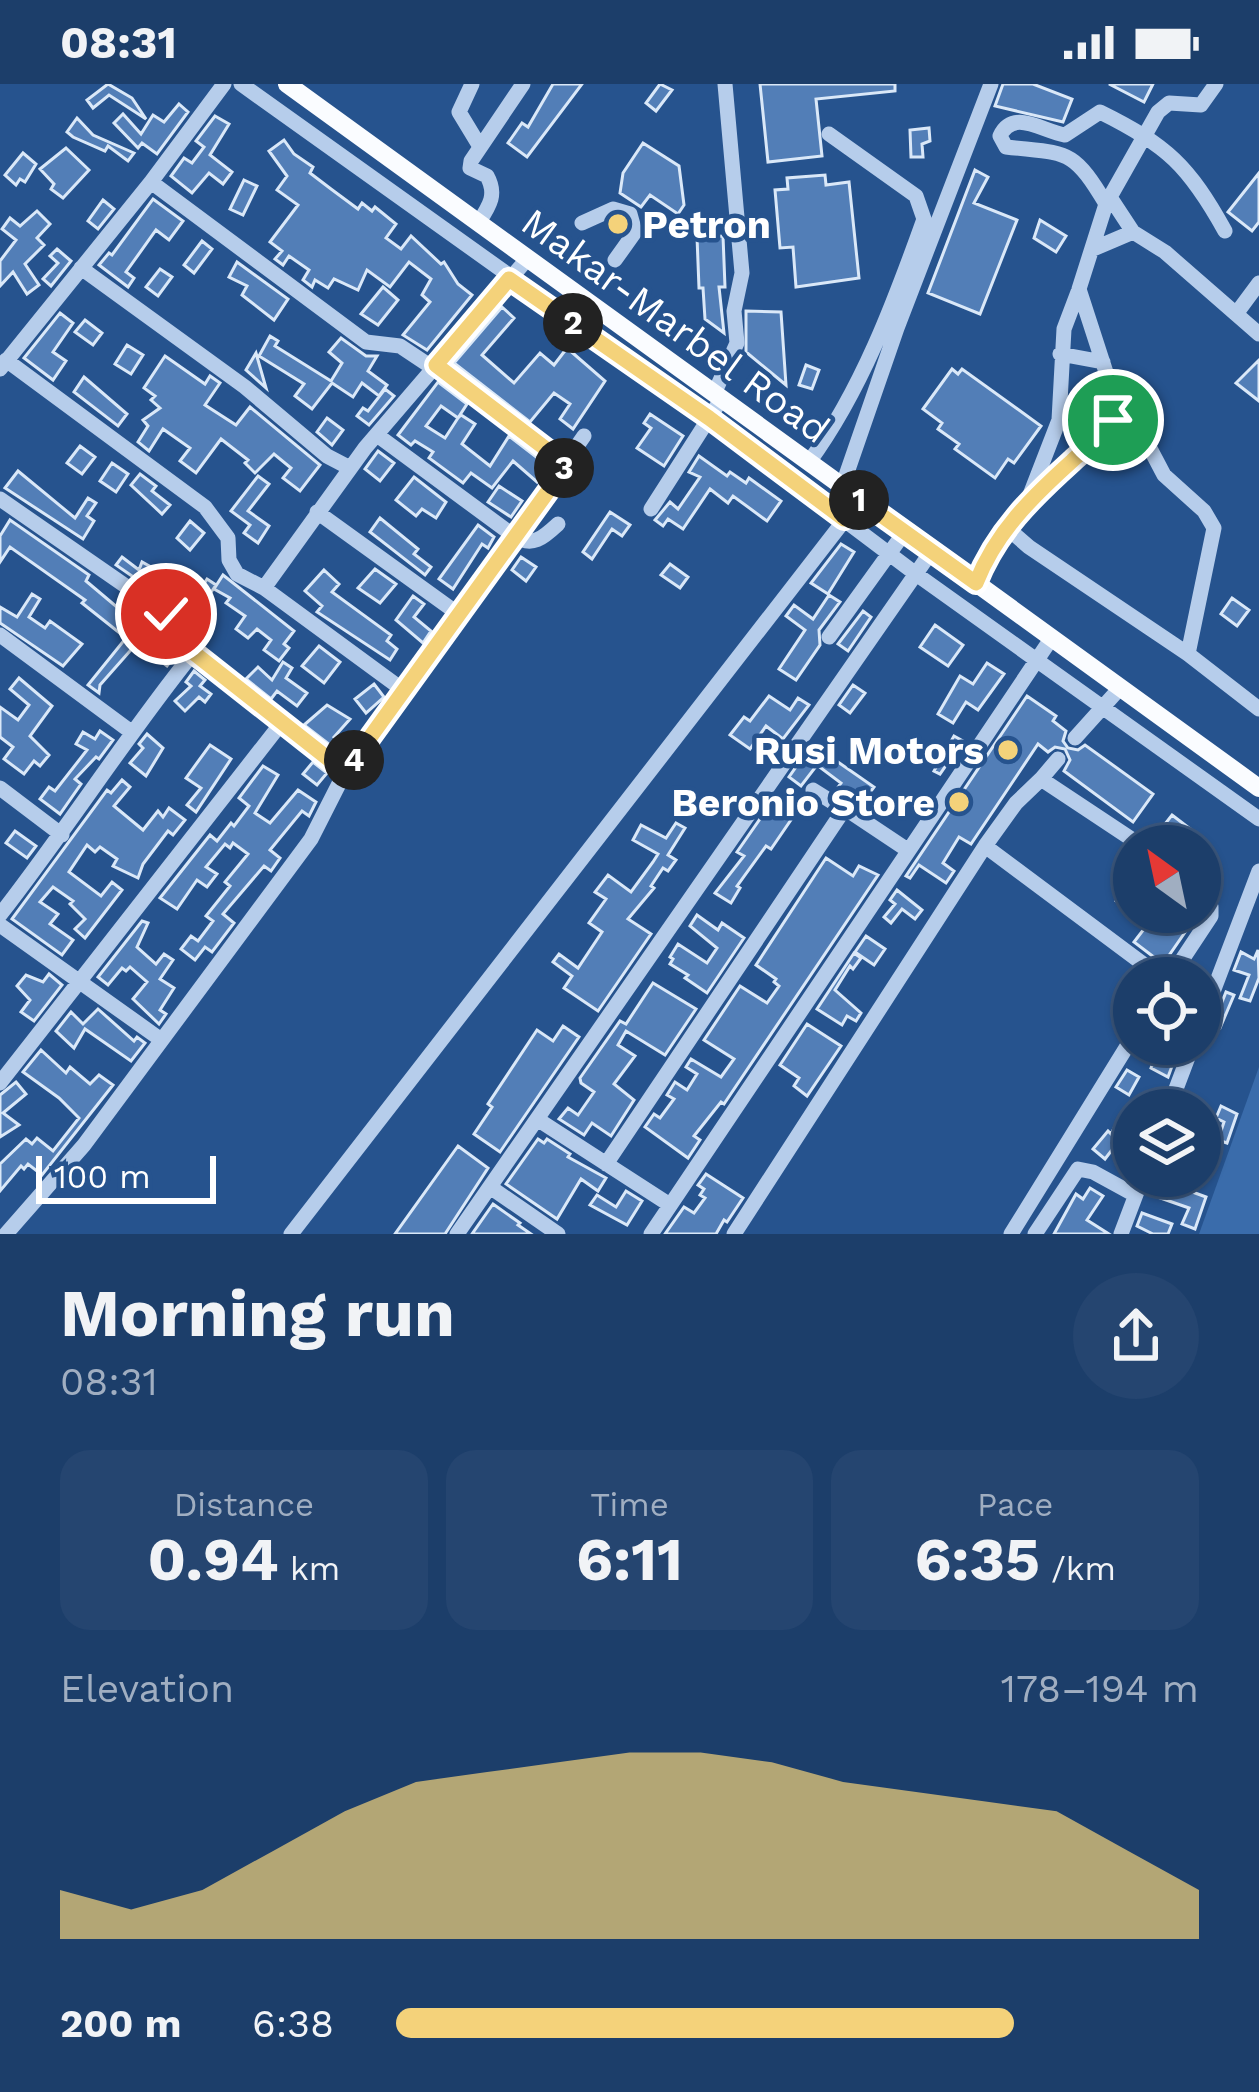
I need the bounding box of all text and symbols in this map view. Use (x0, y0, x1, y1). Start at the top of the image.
text: 08:31 (60, 16, 177, 69)
street label: Makar-Marbel Road (513, 199, 838, 452)
place label: Petron (642, 202, 771, 247)
marker: Petron (605, 211, 631, 237)
pin: 2 (543, 293, 603, 353)
text: 2 (563, 303, 583, 342)
pin (1062, 369, 1164, 471)
icon: arrive (1080, 387, 1146, 453)
pin: 3 (534, 438, 594, 498)
text: 3 (554, 448, 574, 487)
pin: 1 (829, 470, 889, 530)
text: 1 (852, 480, 866, 519)
pin (115, 563, 217, 665)
icon: check (133, 581, 199, 647)
place label: Rusi Motors (754, 728, 984, 773)
pin: 4 (324, 730, 384, 790)
marker: Rusi Motors (995, 737, 1021, 763)
text: 4 (343, 740, 365, 779)
place label: Beronio Store (671, 780, 935, 825)
marker: Beronio Store (946, 789, 972, 815)
north arrow (1113, 825, 1221, 933)
map controls (1113, 825, 1221, 1197)
button: locate (1113, 957, 1221, 1065)
button: layers (1113, 1089, 1221, 1197)
scale bar (36, 1150, 216, 1203)
text: 100 m (54, 1157, 151, 1196)
button: share (1073, 1273, 1199, 1399)
text: Morning run (60, 1275, 455, 1352)
text: 08:31 (60, 1359, 158, 1404)
text: Distance (174, 1485, 314, 1524)
text: Time (590, 1485, 669, 1524)
text: Pace (977, 1485, 1053, 1524)
text: 0.94 (148, 1524, 279, 1595)
text: 6:11 (576, 1524, 683, 1595)
text: 6:35 (914, 1524, 1040, 1595)
text: km (279, 1549, 340, 1588)
text: /km (1040, 1549, 1116, 1588)
text: Elevation (60, 1666, 234, 1711)
text: 178–194 m (1001, 1666, 1199, 1711)
text: 200 m (60, 2001, 181, 2046)
text: 6:38 (252, 2001, 334, 2046)

